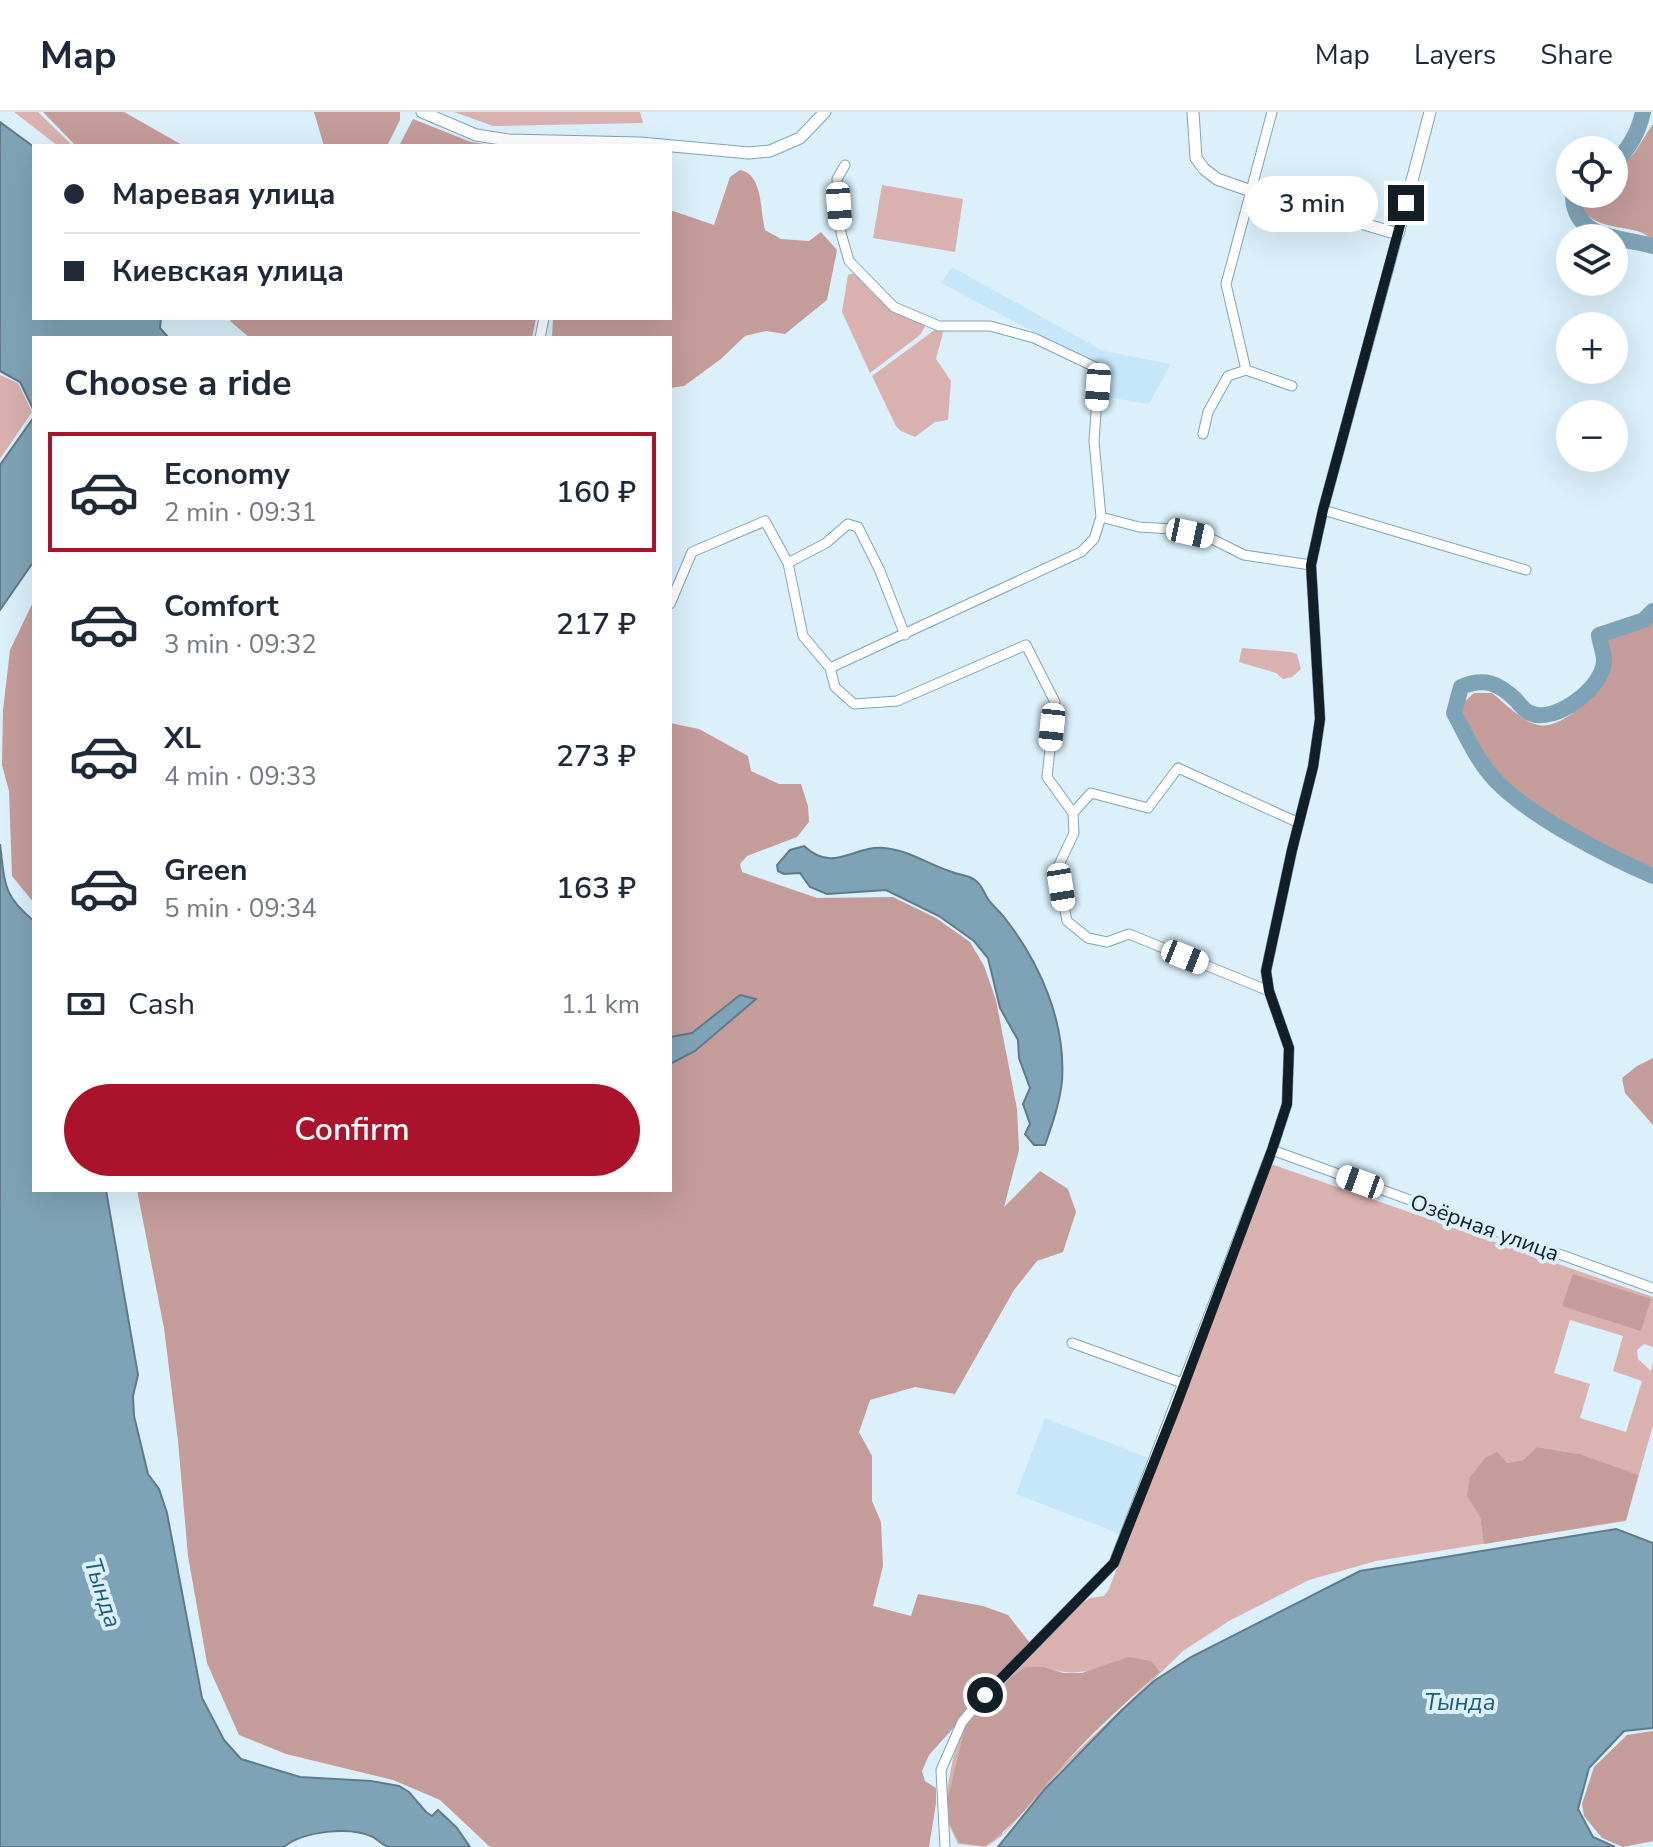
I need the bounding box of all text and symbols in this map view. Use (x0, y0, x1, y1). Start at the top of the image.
text: Map (40, 30, 117, 81)
text: Map (1315, 36, 1370, 74)
text: Layers (1414, 36, 1496, 74)
text: Share (1540, 36, 1613, 74)
map controls (1556, 136, 1628, 472)
button: locate (1556, 136, 1628, 208)
text: Маревая улица (112, 174, 336, 215)
callout: 3 min (1246, 175, 1378, 231)
car (825, 181, 853, 231)
route end (1388, 185, 1424, 221)
text: 3 min (1279, 186, 1345, 221)
button: layers (1556, 224, 1628, 296)
text: Киевская улица (112, 251, 344, 292)
button: + (1556, 312, 1628, 384)
text: Choose a ride (64, 359, 292, 408)
car (1084, 362, 1112, 412)
button: − (1556, 400, 1628, 472)
text: Economy (164, 454, 290, 495)
icon: car (68, 456, 140, 528)
text: 160 ₽ (556, 472, 636, 513)
text: 2 min · 09:31 (164, 495, 317, 530)
car (1164, 516, 1216, 550)
text: Comfort (164, 586, 279, 627)
icon: car (68, 588, 140, 660)
text: 217 ₽ (556, 604, 636, 645)
text: 3 min · 09:32 (164, 627, 317, 662)
car (1038, 702, 1066, 752)
text: XL (164, 718, 201, 759)
icon: car (68, 720, 140, 792)
text: 273 ₽ (556, 736, 636, 777)
text: 4 min · 09:33 (164, 759, 317, 794)
text: Green (164, 850, 248, 891)
icon: car (68, 852, 140, 924)
car (1045, 861, 1077, 913)
text: 163 ₽ (556, 868, 636, 909)
text: 5 min · 09:34 (164, 891, 317, 926)
car (1158, 937, 1212, 977)
icon: cash (64, 982, 108, 1026)
text: Cash (128, 984, 195, 1025)
text: 1.1 km (561, 987, 640, 1022)
button: Confirm (64, 1084, 640, 1176)
car (1333, 1163, 1387, 1201)
street label: Озёрная улица (1406, 1187, 1563, 1269)
water label: Тында (77, 1554, 129, 1632)
route start (967, 1677, 1003, 1713)
water label: Тында (1424, 1686, 1496, 1718)

